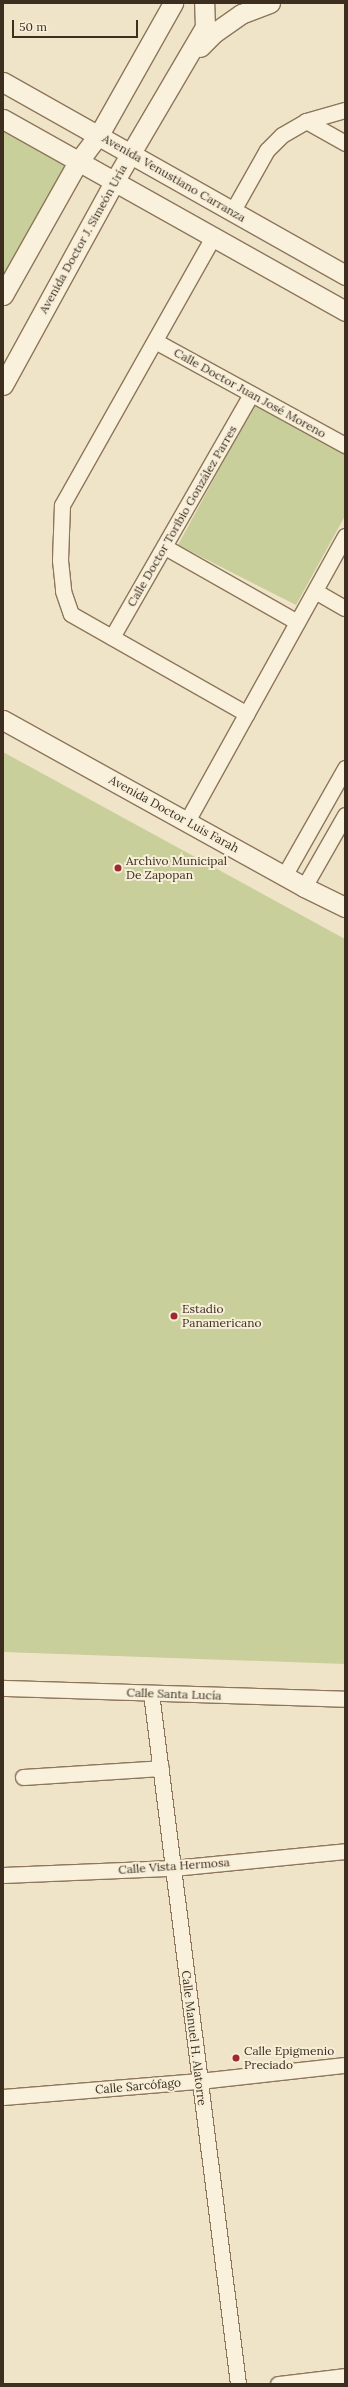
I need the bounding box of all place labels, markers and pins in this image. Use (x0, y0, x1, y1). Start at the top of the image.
place label: Archivo Municipal De Zapopan (126, 854, 227, 882)
marker: Archivo Municipal De Zapopan (113, 863, 123, 873)
place label: Estadio Panamericano (182, 1302, 262, 1330)
marker: Estadio Panamericano (169, 1311, 179, 1321)
place label: Calle Epigmenio Preciado (244, 2044, 334, 2072)
marker: Calle Epigmenio Preciado (231, 2053, 241, 2063)

